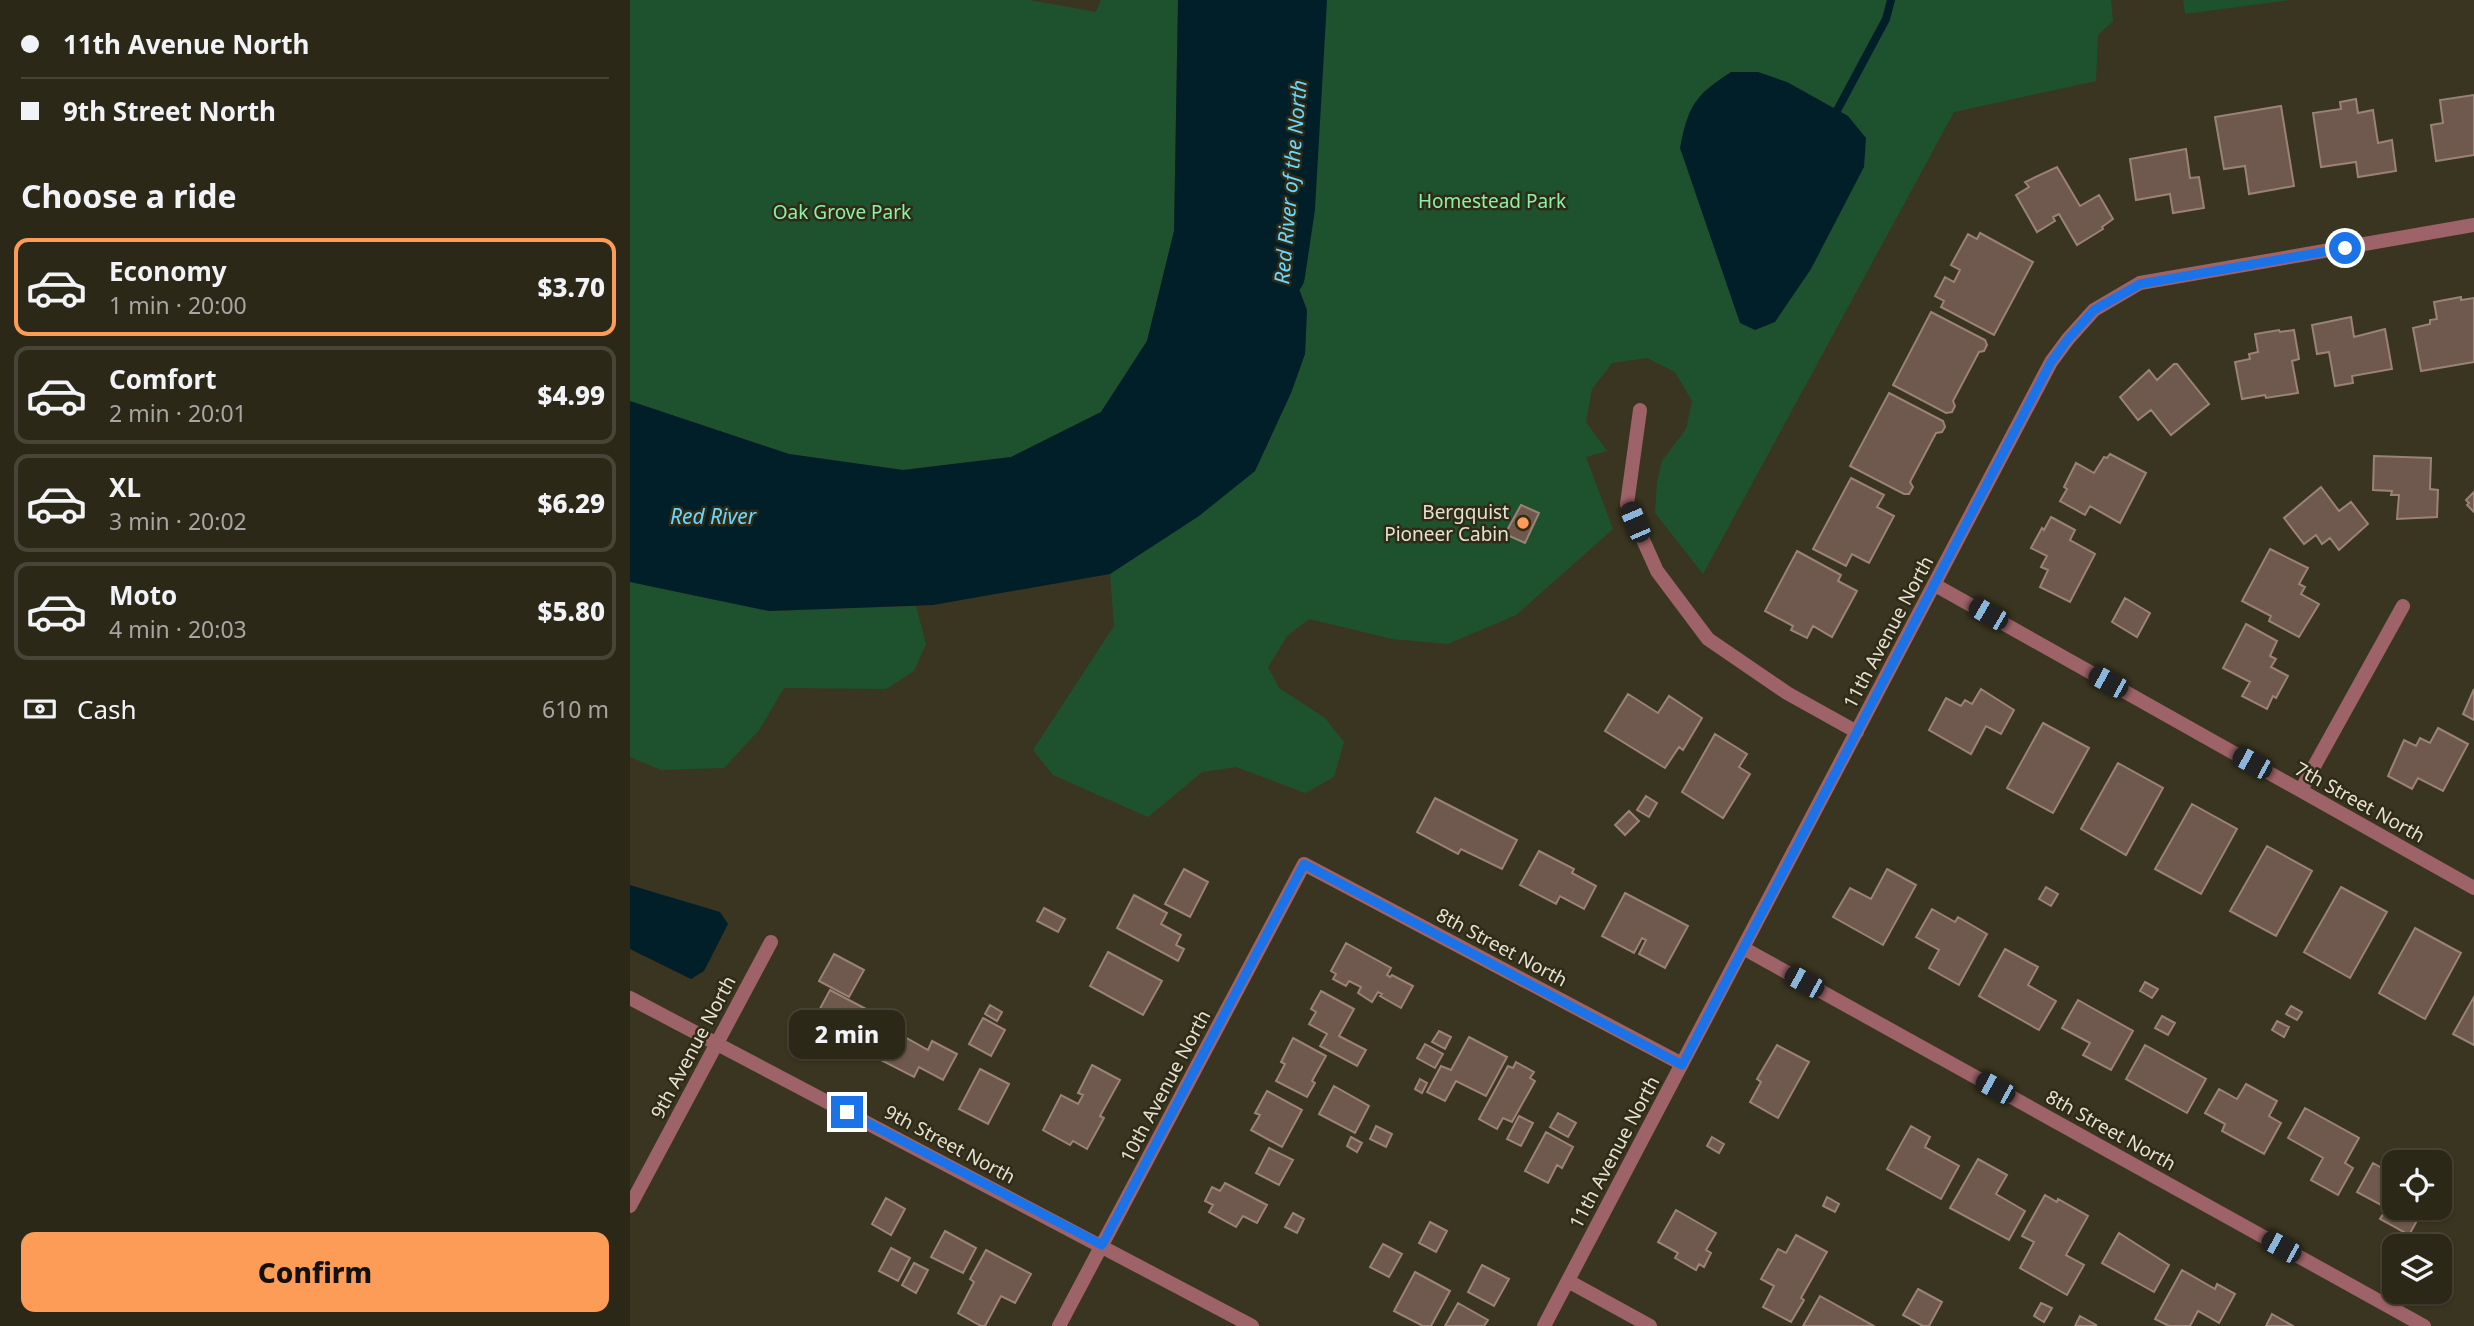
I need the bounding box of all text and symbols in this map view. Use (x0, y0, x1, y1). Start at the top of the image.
text: 11th Avenue North (63, 26, 309, 62)
water label: Red River of the North (1267, 79, 1313, 285)
text: 9th Street North (63, 93, 276, 129)
text: Choose a ride (21, 174, 237, 217)
park label: Homestead Park (1418, 188, 1566, 214)
park label: Oak Grove Park (773, 199, 911, 225)
route start (2329, 232, 2361, 264)
text: Economy (109, 253, 227, 289)
icon: car (25, 256, 88, 319)
text: $3.70 (538, 269, 605, 305)
text: 1 min · 20:00 (109, 289, 247, 321)
text: Comfort (109, 361, 217, 397)
icon: car (25, 364, 88, 427)
text: $4.99 (538, 377, 605, 413)
text: 2 min · 20:01 (109, 397, 247, 429)
text: XL (109, 469, 141, 505)
icon: car (25, 472, 88, 535)
text: $6.29 (538, 485, 605, 521)
place label: Bergquist Pioneer Cabin (1384, 499, 1509, 547)
car (1618, 499, 1653, 545)
water label: Red River (670, 502, 758, 530)
text: 3 min · 20:02 (109, 505, 247, 537)
marker: Bergquist Pioneer Cabin (1515, 515, 1531, 531)
street label: 11th Avenue North (1837, 551, 1939, 713)
text: Moto (109, 577, 177, 613)
icon: car (25, 580, 88, 643)
text: $5.80 (538, 593, 605, 629)
car (1965, 594, 2012, 634)
text: 4 min · 20:03 (109, 613, 247, 645)
car (2085, 663, 2132, 701)
icon: cash (21, 690, 59, 728)
text: Cash (77, 691, 137, 727)
text: 610 m (542, 693, 609, 725)
car (2229, 744, 2276, 782)
street label: 7th Street North (2290, 756, 2430, 848)
street label: 8th Street North (1432, 902, 1572, 992)
car (1781, 963, 1828, 1001)
street label: 9th Avenue North (644, 971, 742, 1123)
street label: 10th Avenue North (1114, 1005, 1216, 1167)
callout: 2 min (789, 1010, 905, 1060)
text: 2 min (815, 1018, 879, 1050)
car (1972, 1069, 2019, 1107)
street label: 11th Avenue North (1563, 1071, 1665, 1233)
street label: 8th Street North (2041, 1084, 2181, 1176)
route end (831, 1096, 863, 1128)
street label: 9th Street North (880, 1099, 1020, 1189)
map controls (2382, 1150, 2452, 1304)
button: locate (2382, 1150, 2452, 1220)
car (2258, 1228, 2305, 1266)
button: Confirm (21, 1232, 609, 1312)
button: layers (2382, 1234, 2452, 1304)

